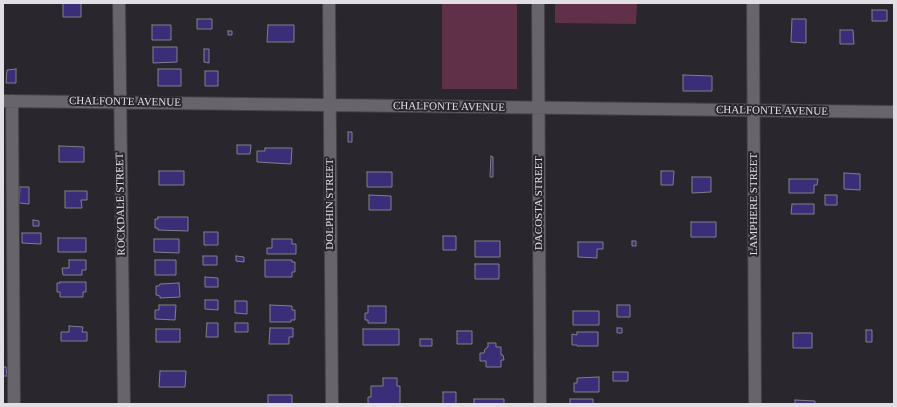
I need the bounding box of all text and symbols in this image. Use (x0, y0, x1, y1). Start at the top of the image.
street label: CHALFONTE AVENUE (69, 94, 181, 110)
street label: CHALFONTE AVENUE (393, 99, 505, 115)
street label: CHALFONTE AVENUE (716, 103, 828, 119)
street label: ROCKDALE STREET (114, 152, 128, 256)
street label: LAMPHERE STREET (747, 153, 761, 255)
street label: DACOSTA STREET (532, 156, 546, 250)
street label: DOLPHIN STREET (323, 158, 337, 250)

